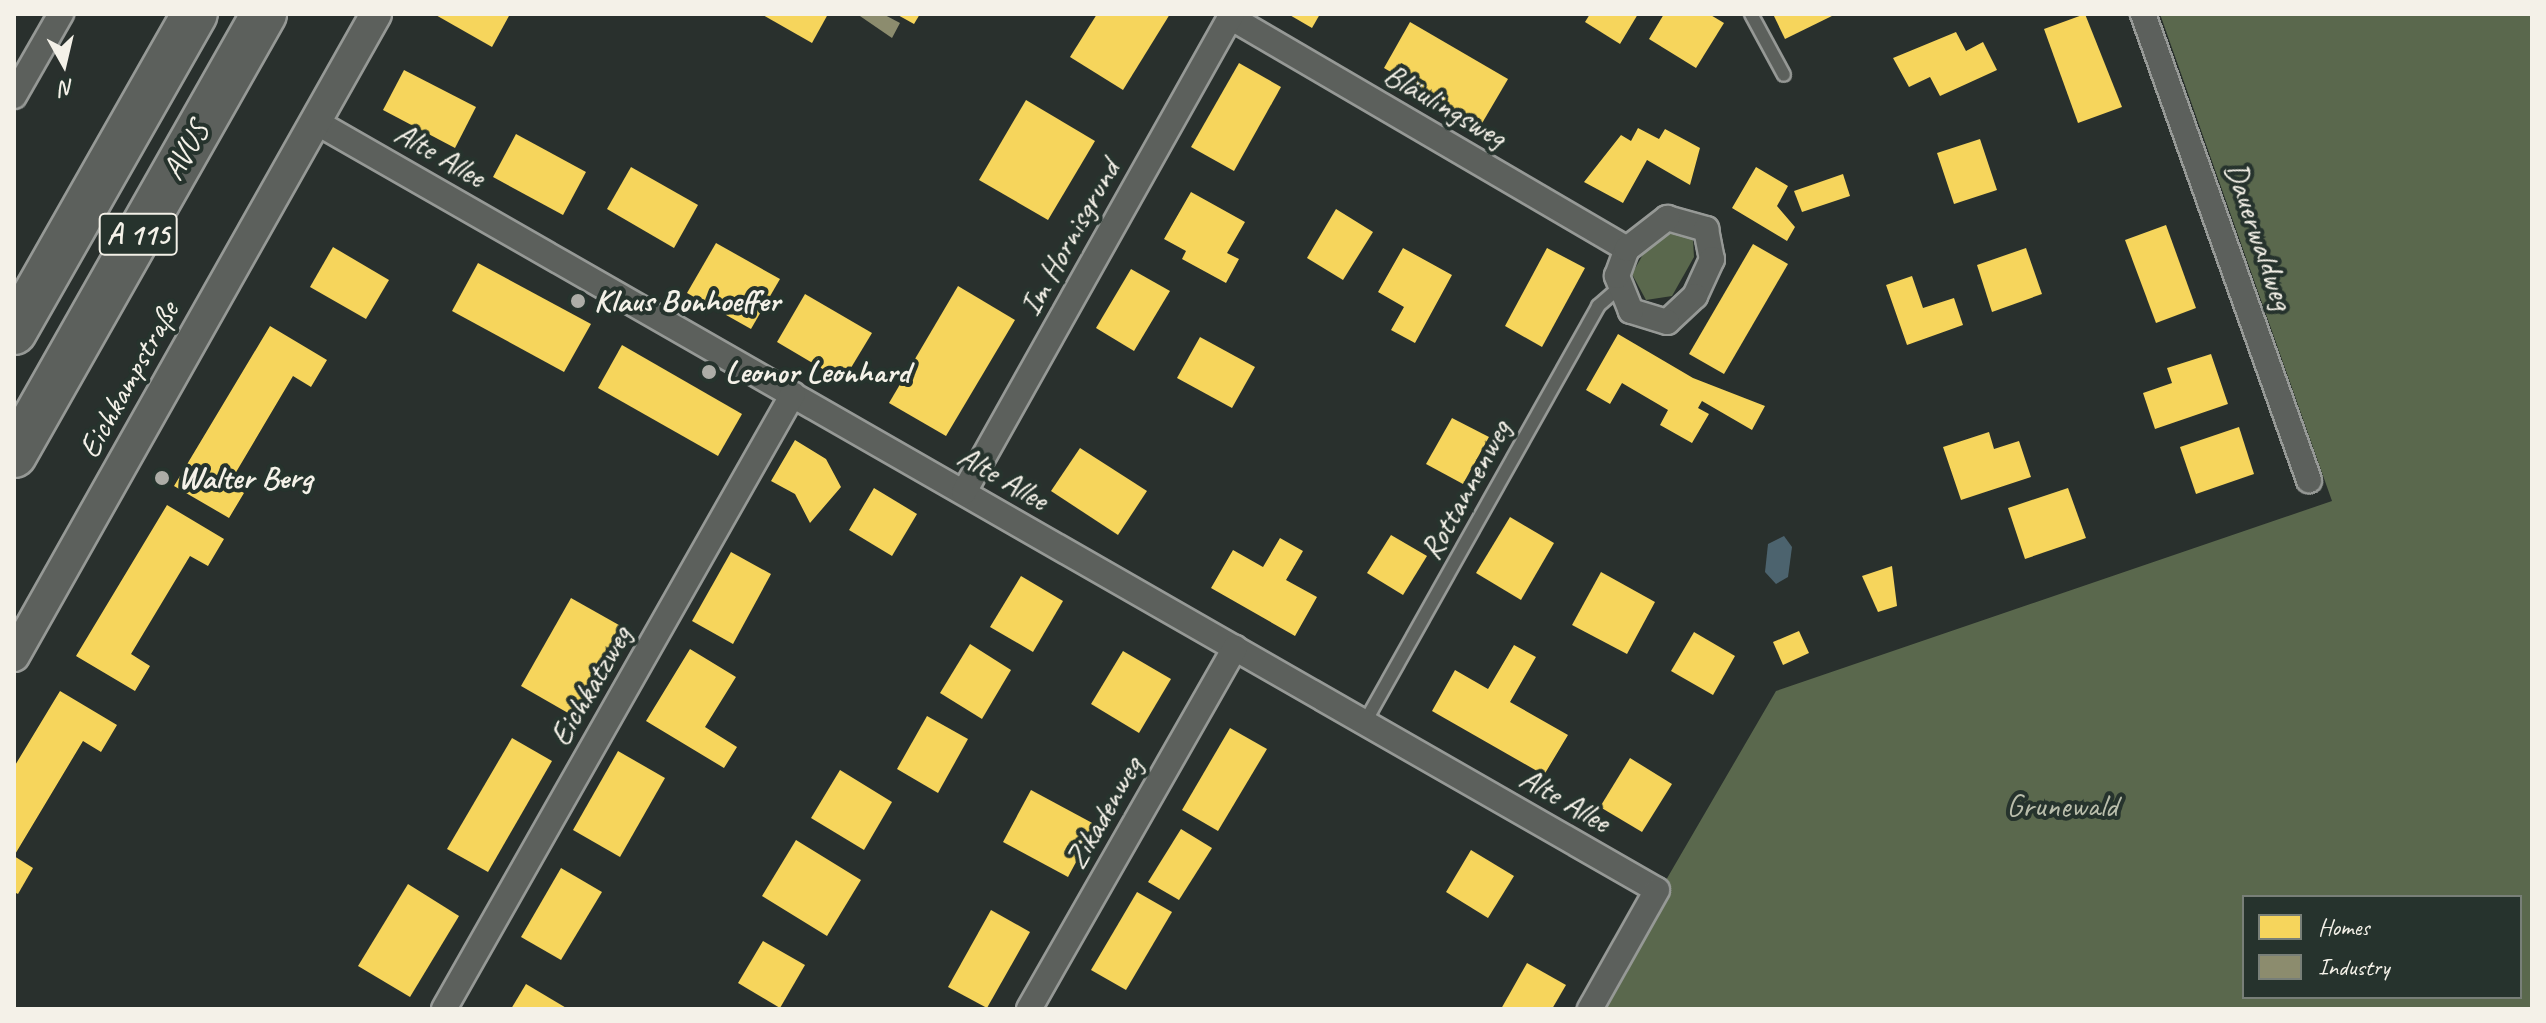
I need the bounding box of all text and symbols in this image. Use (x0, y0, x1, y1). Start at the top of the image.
north arrow (24, 24, 104, 104)
street label: Bläulingsweg (1377, 56, 1513, 156)
text: N (59, 73, 76, 103)
street label: Alte Allee (388, 114, 492, 196)
street label: AVUS (154, 115, 218, 187)
street label: Im Hornisgrund (1011, 153, 1129, 323)
street label: Dauerwaldweg (2216, 157, 2302, 315)
road number: A 115 (98, 208, 178, 260)
place label: Klaus Bonhoeffer (594, 282, 780, 320)
marker: Klaus Bonhoeffer (569, 292, 587, 310)
street label: Eichkampstraße (70, 295, 188, 465)
place label: Leonor Leonhard (725, 353, 910, 391)
marker: Leonor Leonhard (700, 363, 718, 381)
street label: Rottannenweg (1412, 413, 1520, 567)
street label: Alte Allee (951, 437, 1055, 519)
place label: Walter Berg (178, 459, 312, 497)
marker: Walter Berg (153, 469, 171, 487)
street label: Eichkatzweg (541, 619, 641, 753)
street label: Zikadenweg (1057, 750, 1151, 876)
street label: Alte Allee (1513, 759, 1617, 841)
park label: Grunewald (2006, 787, 2118, 825)
legend (2242, 895, 2522, 999)
text: Homes (2318, 912, 2369, 942)
text: Industry (2318, 952, 2389, 982)

